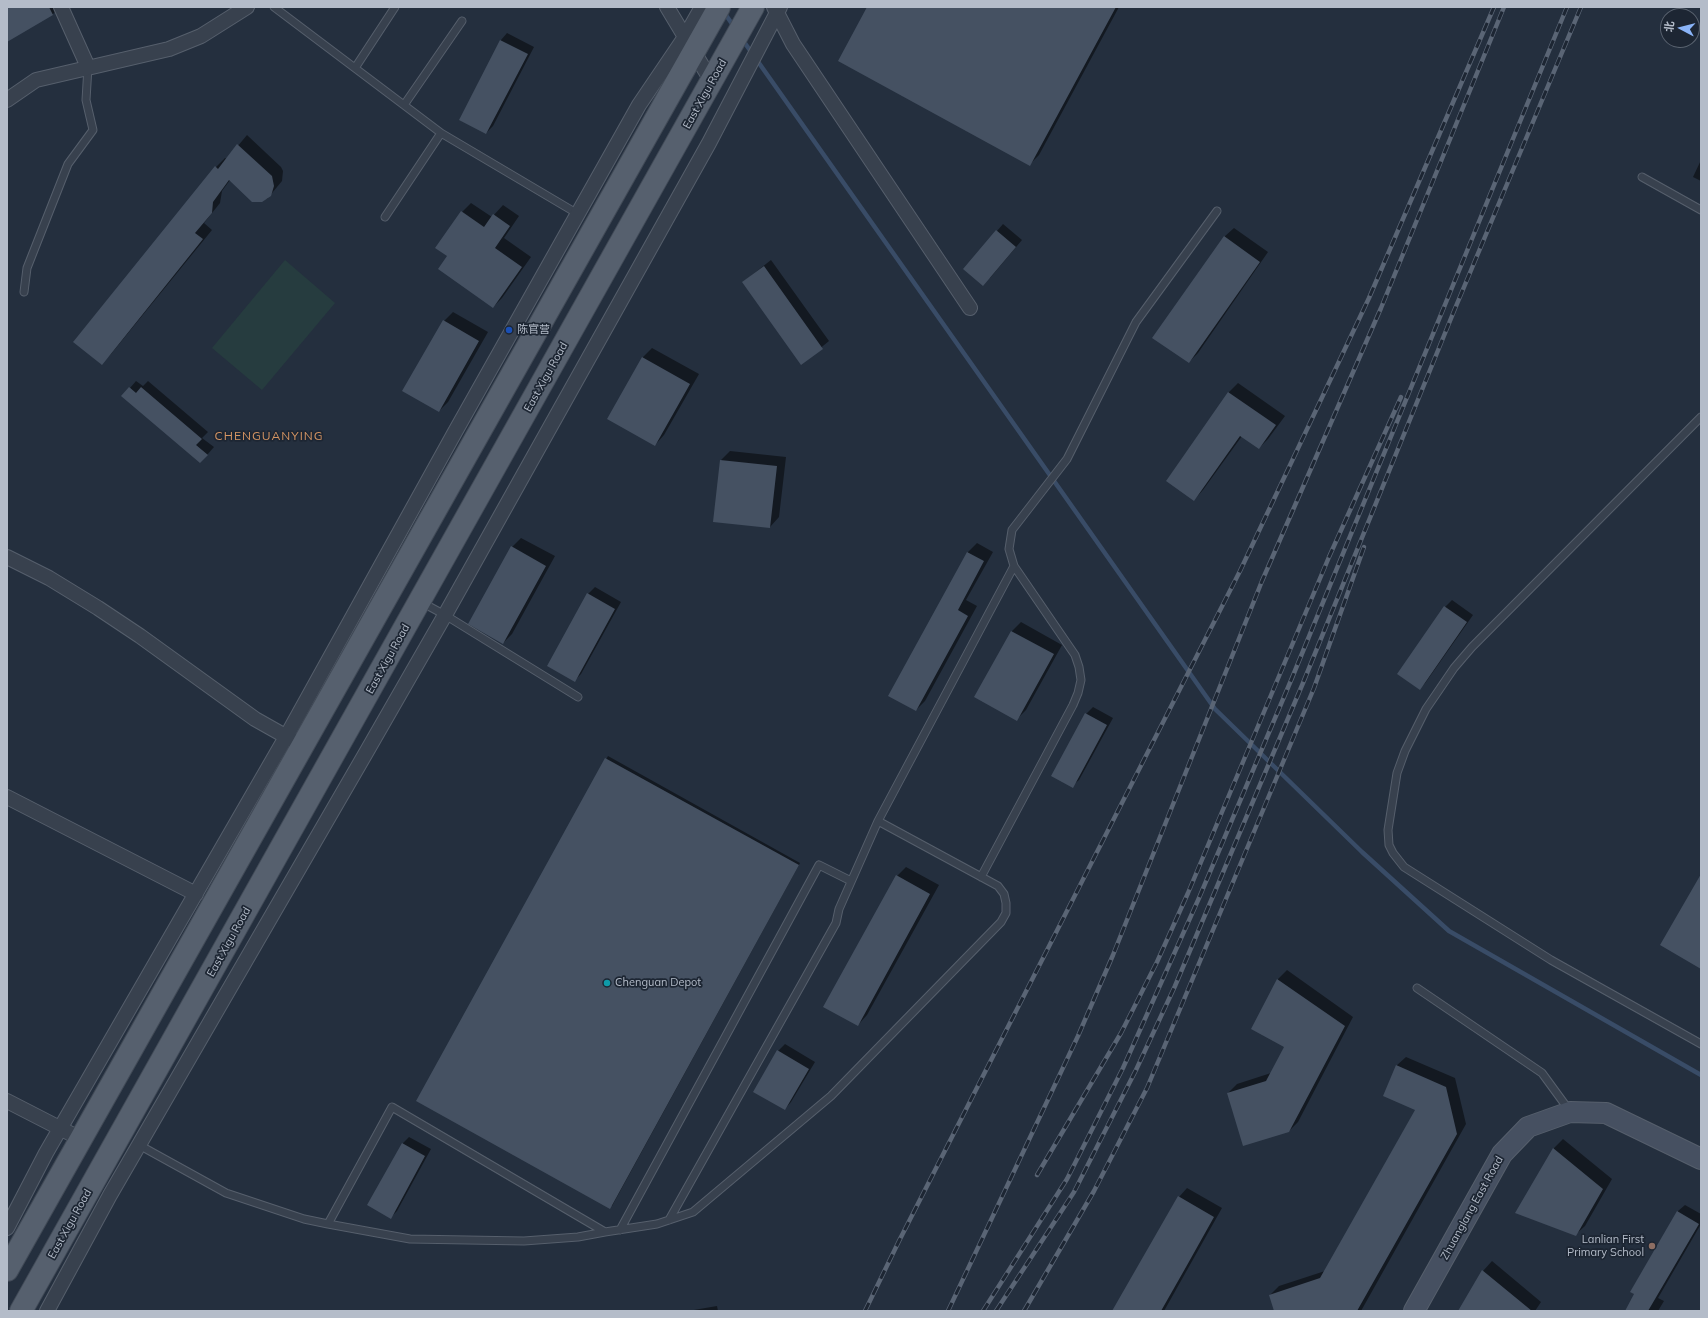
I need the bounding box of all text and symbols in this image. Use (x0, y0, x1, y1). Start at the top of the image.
north arrow (1660, 8, 1700, 48)
text: 北 (1661, 20, 1677, 33)
street label: East Xigu Road (680, 57, 730, 131)
place label: 陈官营 (517, 323, 550, 337)
marker: 陈官营 (504, 325, 514, 335)
street label: East Xigu Road (521, 340, 571, 414)
district label: CHENGUANYING (215, 429, 323, 443)
street label: East Xigu Road (363, 622, 413, 696)
street label: East Xigu Road (204, 905, 254, 979)
place label: Chenguan Depot (615, 976, 701, 990)
marker: Chenguan Depot (602, 978, 612, 988)
street label: Zhuanglang East Road (1438, 1154, 1506, 1262)
street label: East Xigu Road (45, 1187, 95, 1261)
place label: Lanlian First Primary School (1567, 1233, 1644, 1259)
marker: Lanlian First Primary School (1647, 1241, 1657, 1251)

